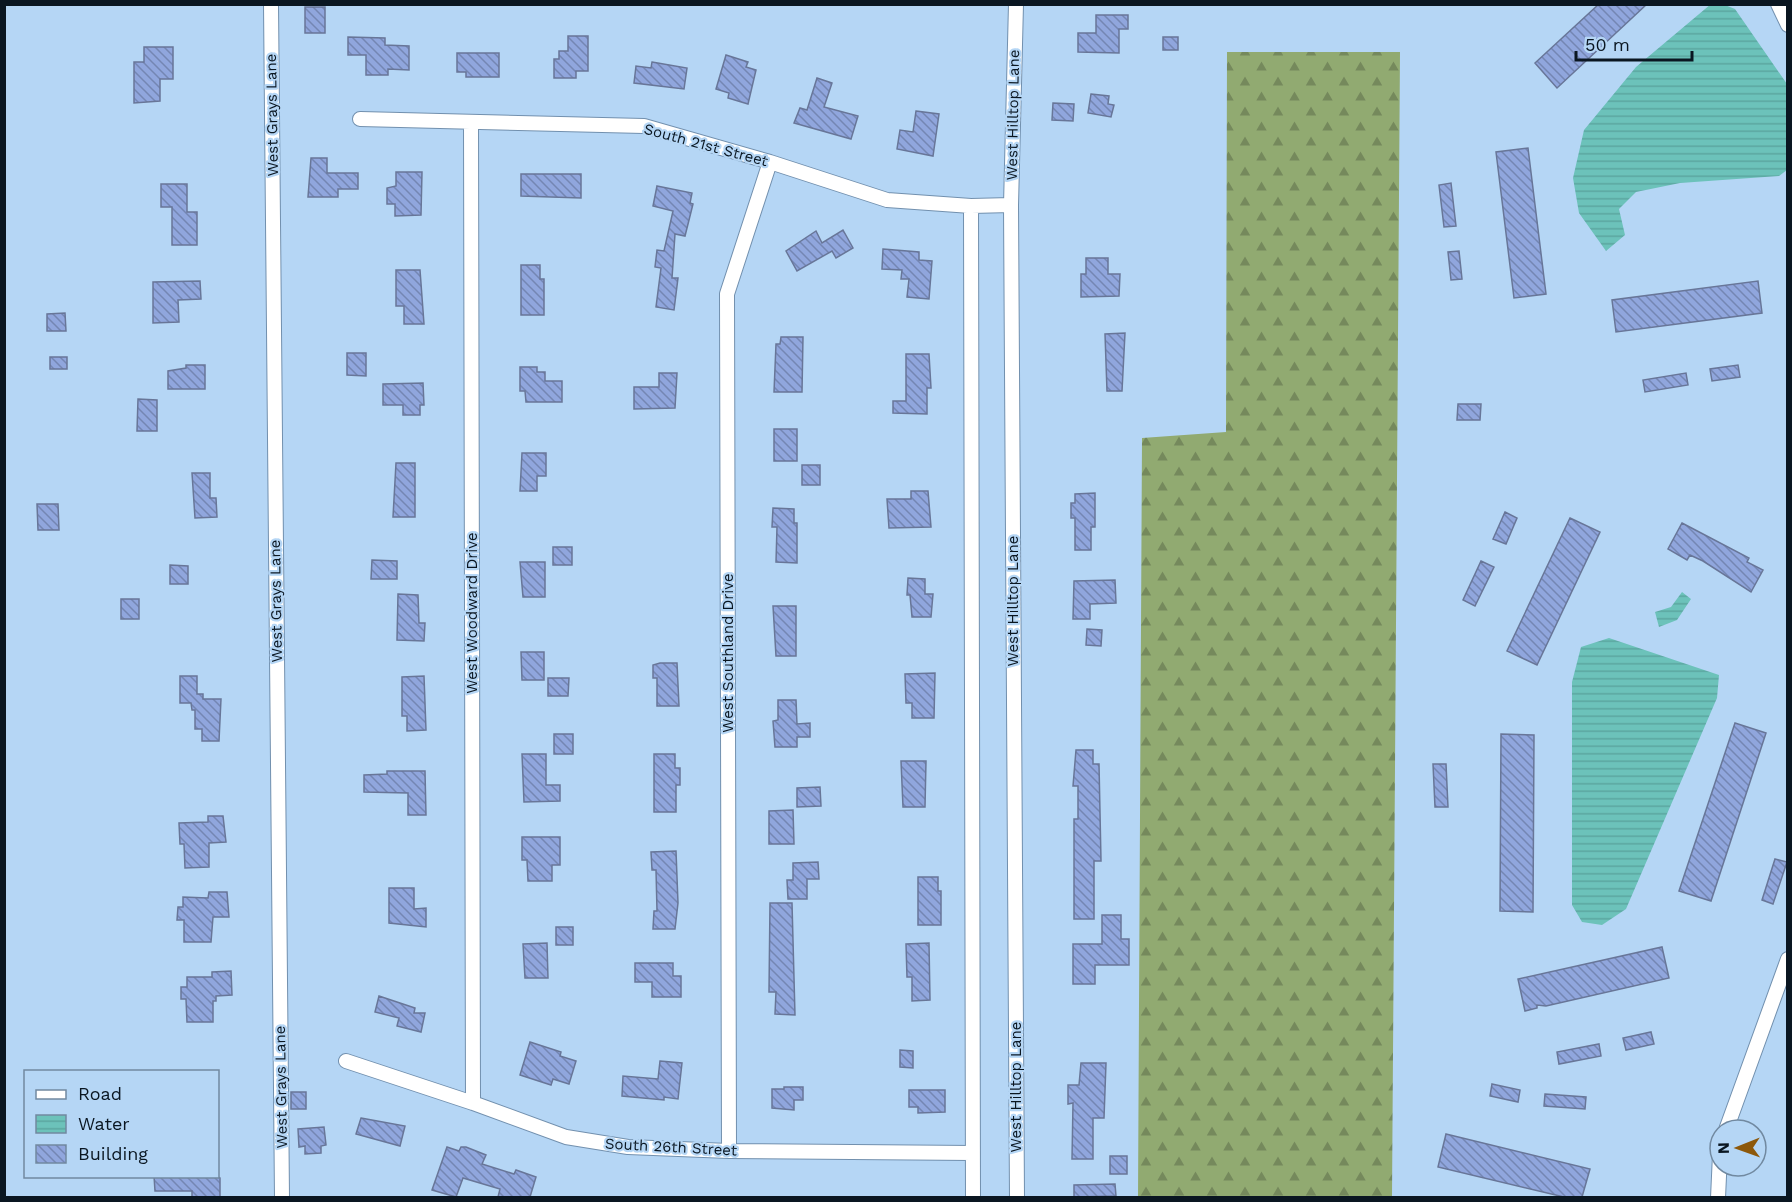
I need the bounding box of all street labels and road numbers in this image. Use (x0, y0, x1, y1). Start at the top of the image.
street label: West Hilltop Lane (1003, 49, 1023, 181)
street label: West Grays Lane (262, 54, 282, 176)
street label: South 21st Street (642, 120, 771, 170)
street label: West Woodward Drive (463, 532, 481, 694)
street label: West Hilltop Lane (1004, 536, 1022, 666)
street label: West Grays Lane (266, 540, 286, 662)
street label: West Southland Drive (719, 573, 737, 733)
street label: West Hilltop Lane (1007, 1022, 1025, 1152)
street label: West Grays Lane (271, 1026, 291, 1148)
street label: South 26th Street (604, 1135, 738, 1159)

